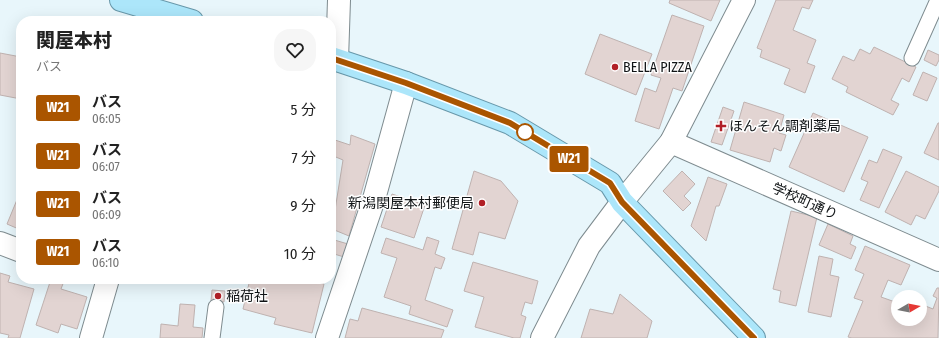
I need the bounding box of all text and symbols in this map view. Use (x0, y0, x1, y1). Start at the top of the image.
text: 関屋本村 (36, 29, 112, 52)
button: heart (274, 29, 316, 71)
text: バス (36, 59, 62, 74)
place label: BELLA PIZZA (623, 59, 692, 76)
marker: BELLA PIZZA (610, 62, 620, 72)
text: バス (92, 93, 122, 111)
text: W21 (47, 99, 69, 116)
text: 5 分 (291, 101, 316, 119)
text: 06:05 (92, 111, 121, 126)
place label: ほんそん調剤薬局 (729, 118, 841, 135)
marker: ほんそん調剤薬局 (716, 121, 726, 131)
unlabelled marker (516, 123, 534, 141)
text: バス (92, 141, 122, 159)
line badge: W21 (546, 146, 592, 172)
text: W21 (47, 147, 69, 164)
text: 7 分 (291, 149, 316, 167)
text: W21 (558, 150, 580, 167)
text: 06:07 (92, 159, 120, 174)
street label: 学校町通り (769, 179, 840, 223)
text: バス (92, 189, 122, 207)
text: W21 (47, 195, 69, 212)
place label: 新潟関屋本村郵便局 (348, 195, 474, 212)
text: 9 分 (290, 197, 316, 215)
marker: 新潟関屋本村郵便局 (477, 198, 487, 208)
text: 06:09 (92, 207, 121, 222)
text: バス (92, 237, 122, 255)
text: W21 (47, 243, 69, 260)
text: 10 分 (284, 245, 316, 263)
text: 06:10 (92, 255, 119, 270)
place label: 稲荷社 (226, 288, 268, 305)
north arrow (891, 290, 927, 326)
map controls (891, 290, 927, 326)
marker: 稲荷社 (213, 291, 223, 301)

